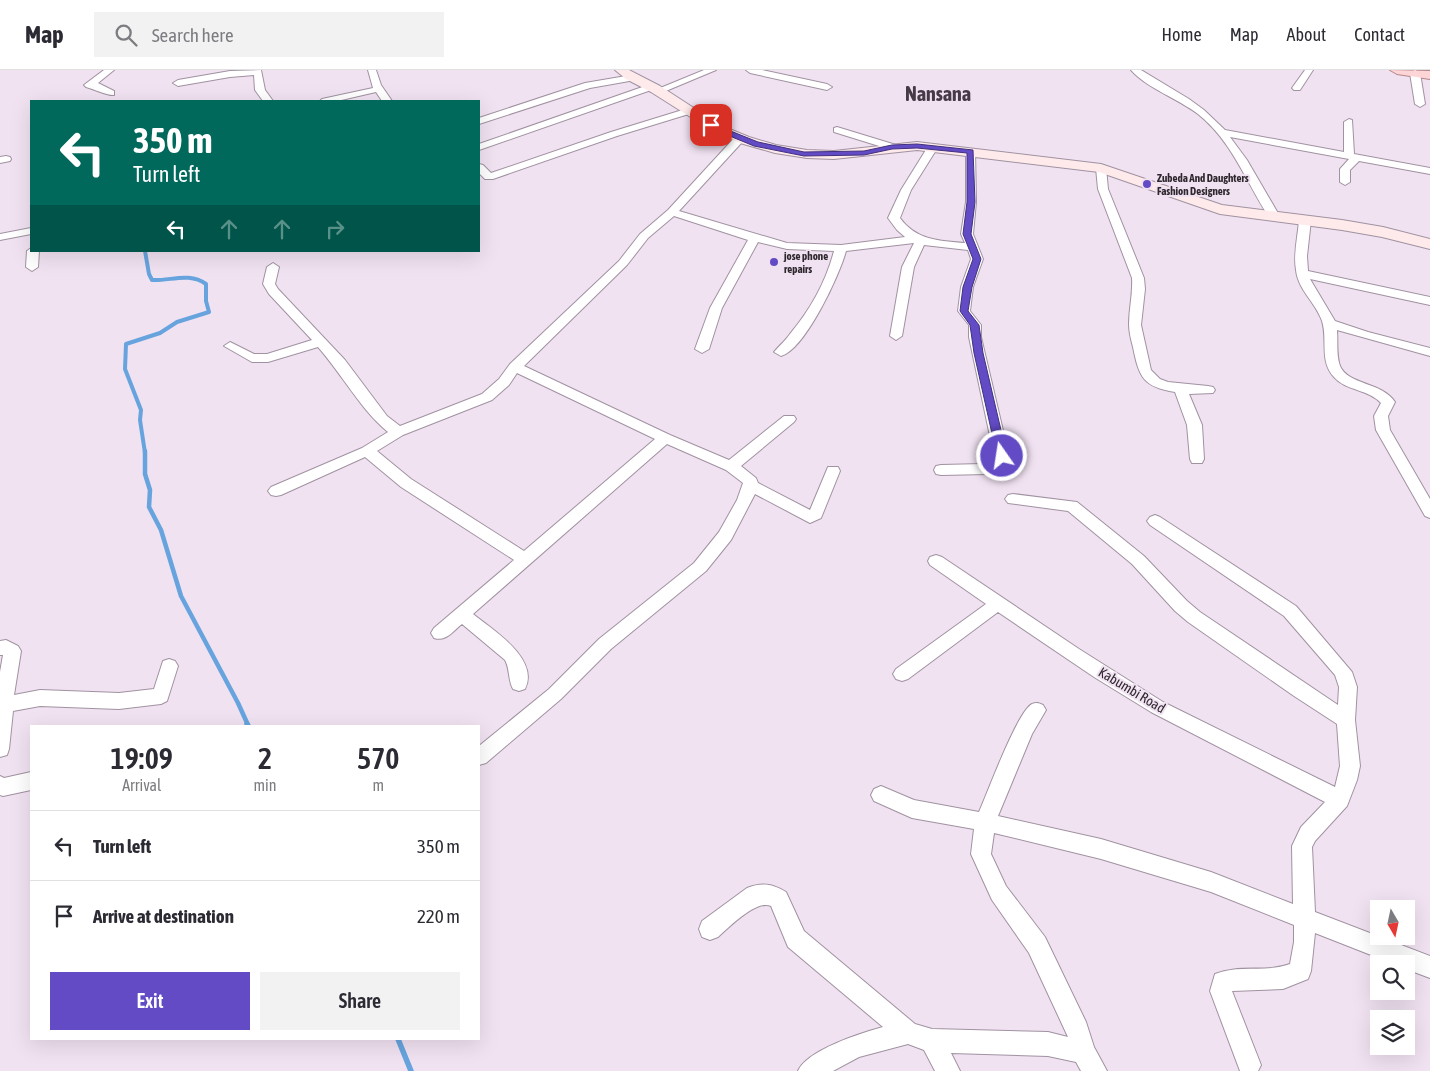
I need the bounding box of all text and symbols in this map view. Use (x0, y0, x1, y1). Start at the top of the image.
search box (94, 12, 444, 57)
text: Map (25, 21, 64, 48)
icon: search (112, 21, 140, 49)
text: Search here (152, 24, 234, 46)
text: Home (1162, 24, 1202, 45)
text: Map (1230, 24, 1259, 45)
text: About (1287, 24, 1326, 45)
text: Contact (1354, 24, 1405, 45)
district label: Nansana (905, 82, 971, 105)
pin (690, 104, 732, 146)
icon: arrive (697, 111, 725, 139)
icon: left (50, 120, 115, 185)
text: 350 m (133, 120, 212, 160)
text: Turn left (133, 161, 200, 187)
place label: Zubeda And Daughters Fashion Designers (1157, 172, 1249, 197)
marker: Zubeda And Daughters Fashion Designers (1141, 178, 1153, 190)
icon: left (162, 215, 190, 243)
icon: ahead (215, 215, 243, 243)
icon: ahead (268, 215, 296, 243)
icon: right (321, 215, 349, 243)
place label: jose phone repairs (783, 250, 828, 275)
marker: jose phone repairs (768, 256, 780, 268)
position arrow (975, 429, 1027, 481)
street label: Kabumbi Road (1096, 664, 1168, 716)
text: 19:09 (111, 741, 173, 775)
text: 2 (258, 741, 272, 775)
text: 570 (357, 741, 399, 775)
text: Arrival (122, 776, 161, 794)
text: min (254, 776, 277, 794)
text: m (372, 776, 384, 794)
icon: left (50, 832, 78, 860)
text: Turn left (93, 835, 151, 857)
text: 350 m (417, 835, 460, 857)
north arrow (1370, 900, 1415, 945)
map controls (1370, 900, 1415, 1055)
icon: arrive (50, 902, 78, 930)
text: Arrive at destination (93, 905, 234, 927)
text: 220 m (417, 905, 460, 927)
button: search (1370, 955, 1415, 1000)
button: Exit (50, 972, 250, 1030)
button: Share (260, 972, 460, 1030)
button: layers (1370, 1010, 1415, 1055)

